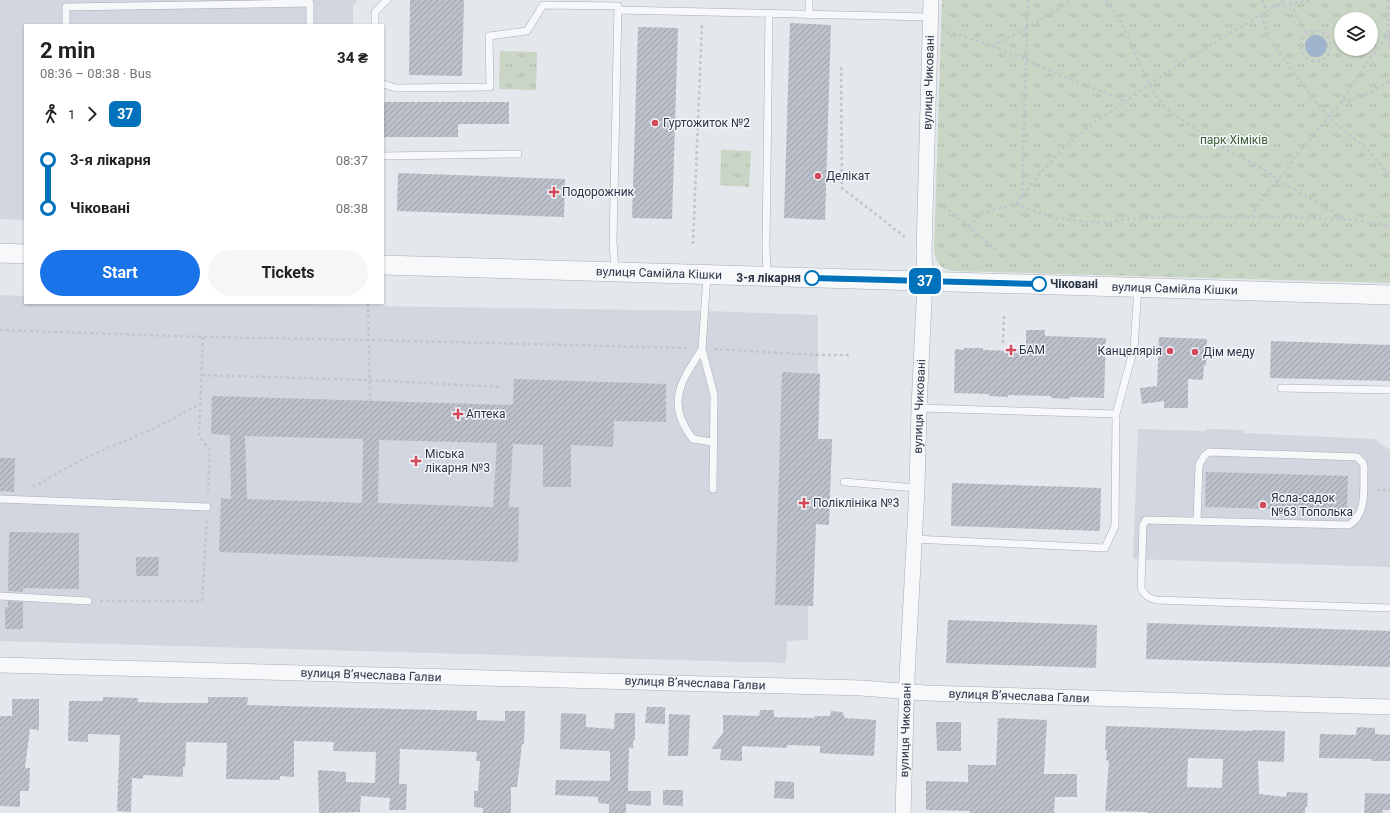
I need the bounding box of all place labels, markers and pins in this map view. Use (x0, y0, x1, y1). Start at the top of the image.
place label: Гуртожиток №2 (663, 116, 750, 130)
marker: Гуртожиток №2 (650, 118, 660, 128)
place label: Делікат (826, 169, 870, 183)
marker: Делікат (813, 171, 823, 181)
place label: Подорожник (562, 185, 635, 199)
marker: Подорожник (549, 187, 559, 197)
marker: 3-я лікарня (804, 270, 820, 286)
place label: 3-я лікарня (736, 271, 801, 285)
marker: Чіковані (1031, 276, 1047, 292)
place label: Чіковані (1050, 277, 1098, 291)
place label: БАМ (1019, 343, 1045, 357)
place label: Канцелярія (1098, 344, 1162, 358)
marker: БАМ (1006, 345, 1016, 355)
place label: Дім меду (1203, 345, 1255, 359)
marker: Канцелярія (1165, 346, 1175, 356)
marker: Дім меду (1190, 347, 1200, 357)
place label: Аптека (466, 407, 505, 421)
marker: Аптека (453, 409, 463, 419)
place label: Міська лікарня №3 (425, 447, 490, 475)
marker: Міська лікарня №3 (410, 455, 422, 467)
place label: Ясла-садок №63 Тополька (1271, 491, 1353, 519)
place label: Поліклініка №3 (813, 496, 899, 510)
marker: Поліклініка №3 (798, 497, 810, 509)
marker: Ясла-садок №63 Тополька (1258, 500, 1268, 510)

